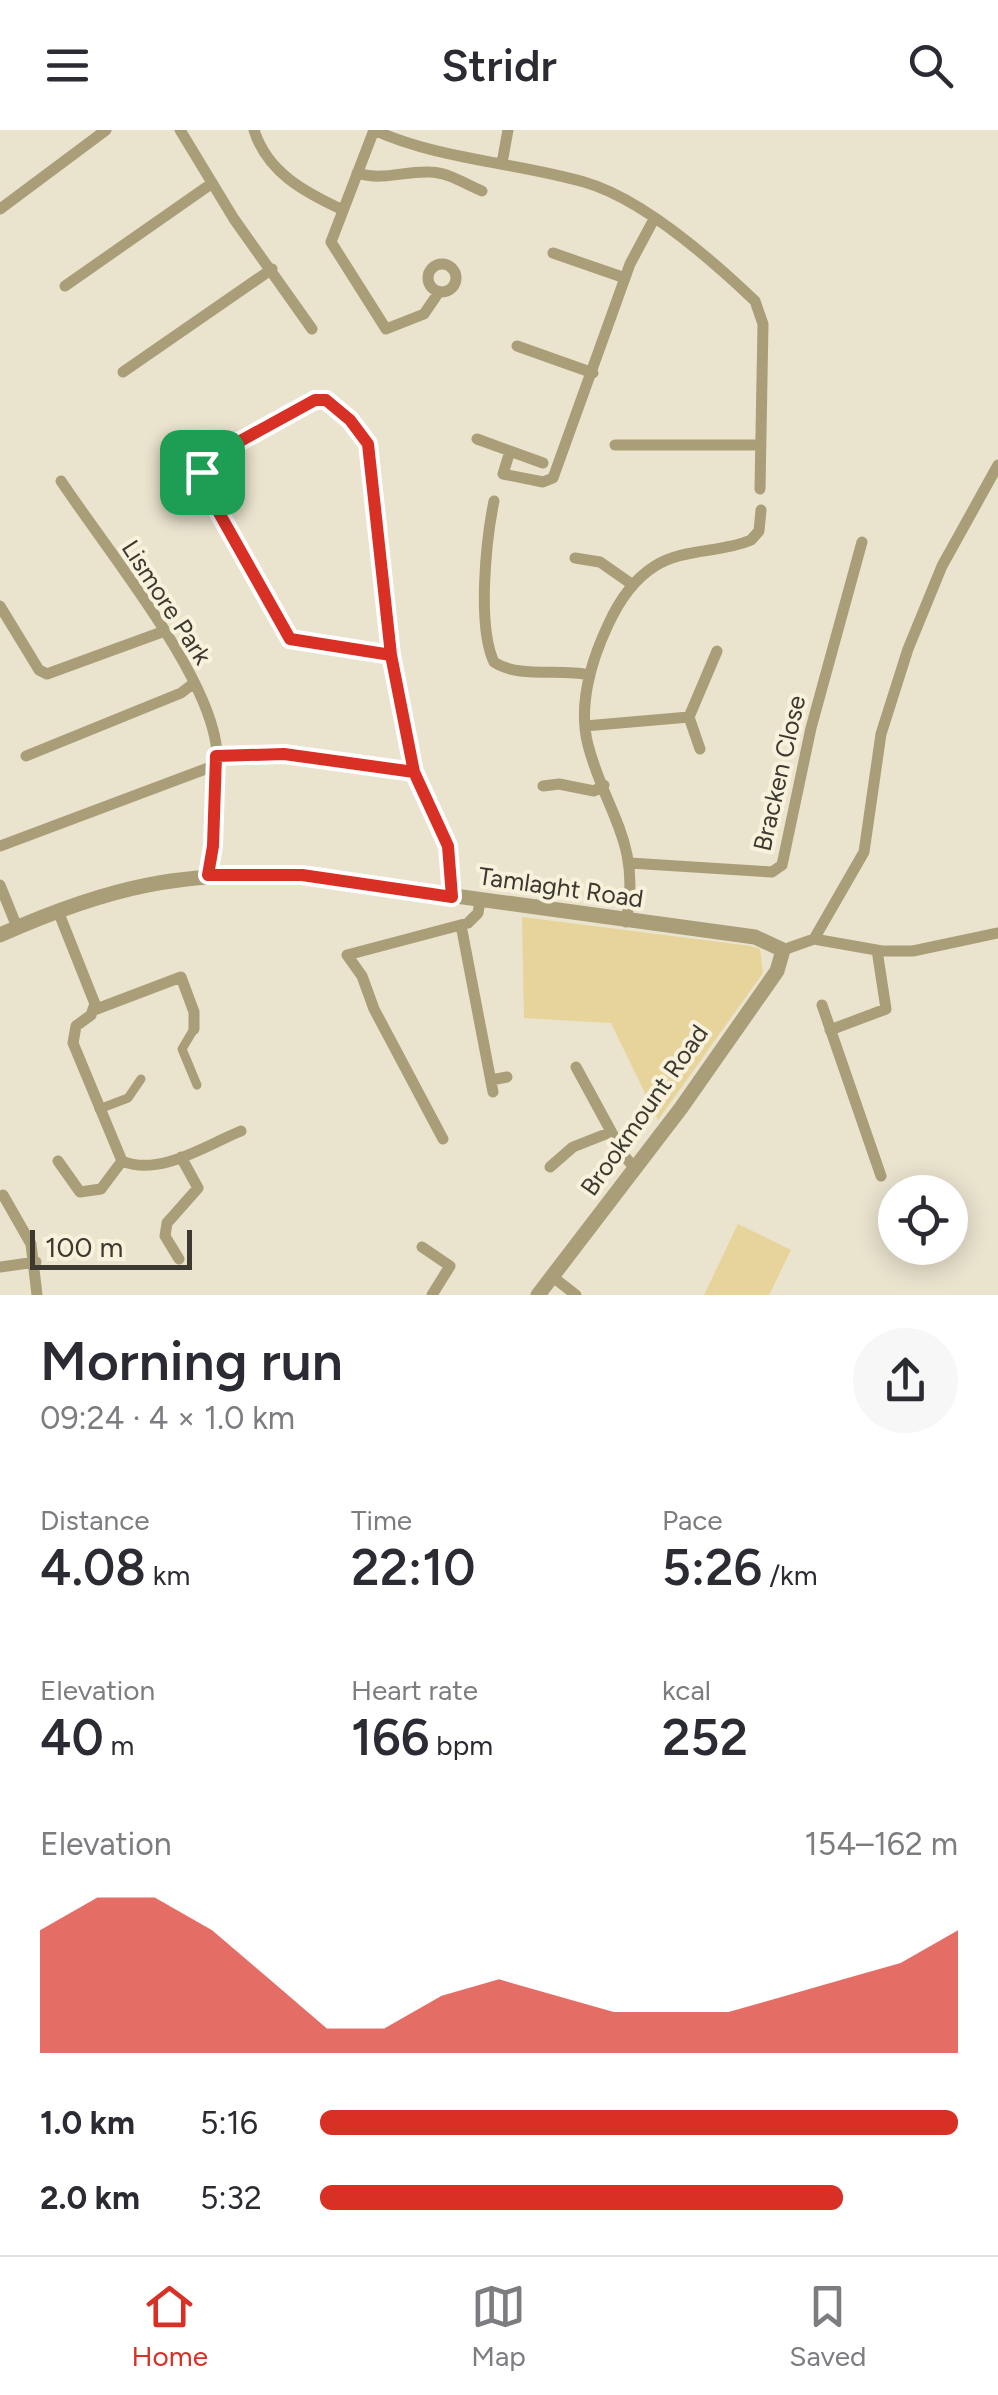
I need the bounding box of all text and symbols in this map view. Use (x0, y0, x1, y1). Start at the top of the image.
icon: menu (40, 38, 95, 93)
text: Stridr (441, 38, 557, 92)
icon: search (903, 38, 958, 93)
pin (160, 430, 245, 515)
icon: arrive (175, 445, 230, 500)
street label: Lismore Park (116, 534, 219, 670)
street label: Bracken Close (747, 692, 811, 854)
street label: Tamlaght Road (477, 861, 645, 913)
street label: Brookmount Road (574, 1019, 714, 1201)
map controls (878, 1175, 968, 1265)
button: locate (878, 1175, 968, 1265)
scale bar (30, 1225, 192, 1270)
text: 100 m (45, 1230, 123, 1264)
text: Morning run (40, 1328, 343, 1394)
button: share (853, 1328, 958, 1433)
text: 09:24 · 4 × 1.0 km (40, 1399, 295, 1437)
text: Distance (40, 1503, 150, 1537)
text: Time (351, 1503, 412, 1537)
text: Pace (662, 1503, 723, 1537)
text: 4.08 (40, 1537, 146, 1598)
text: 22:10 (351, 1537, 475, 1598)
text: 5:26 (662, 1537, 762, 1598)
text: km (146, 1558, 190, 1592)
text: /km (762, 1558, 817, 1592)
text: Elevation (40, 1673, 155, 1707)
text: Heart rate (351, 1673, 478, 1707)
text: kcal (662, 1673, 711, 1707)
text: 40 (40, 1707, 104, 1768)
text: 166 (351, 1707, 429, 1768)
text: 252 (662, 1707, 748, 1768)
text: m (104, 1728, 134, 1762)
text: bpm (429, 1728, 493, 1762)
text: Elevation (40, 1825, 172, 1863)
text: 154–162 m (805, 1825, 958, 1863)
text: 1.0 km (40, 2104, 135, 2142)
text: 5:16 (200, 2104, 258, 2142)
text: 2.0 km (40, 2179, 140, 2217)
text: 5:32 (200, 2179, 262, 2217)
tab: Home (132, 2279, 208, 2373)
tab: Map (471, 2279, 526, 2373)
tab: Saved (789, 2279, 866, 2373)

